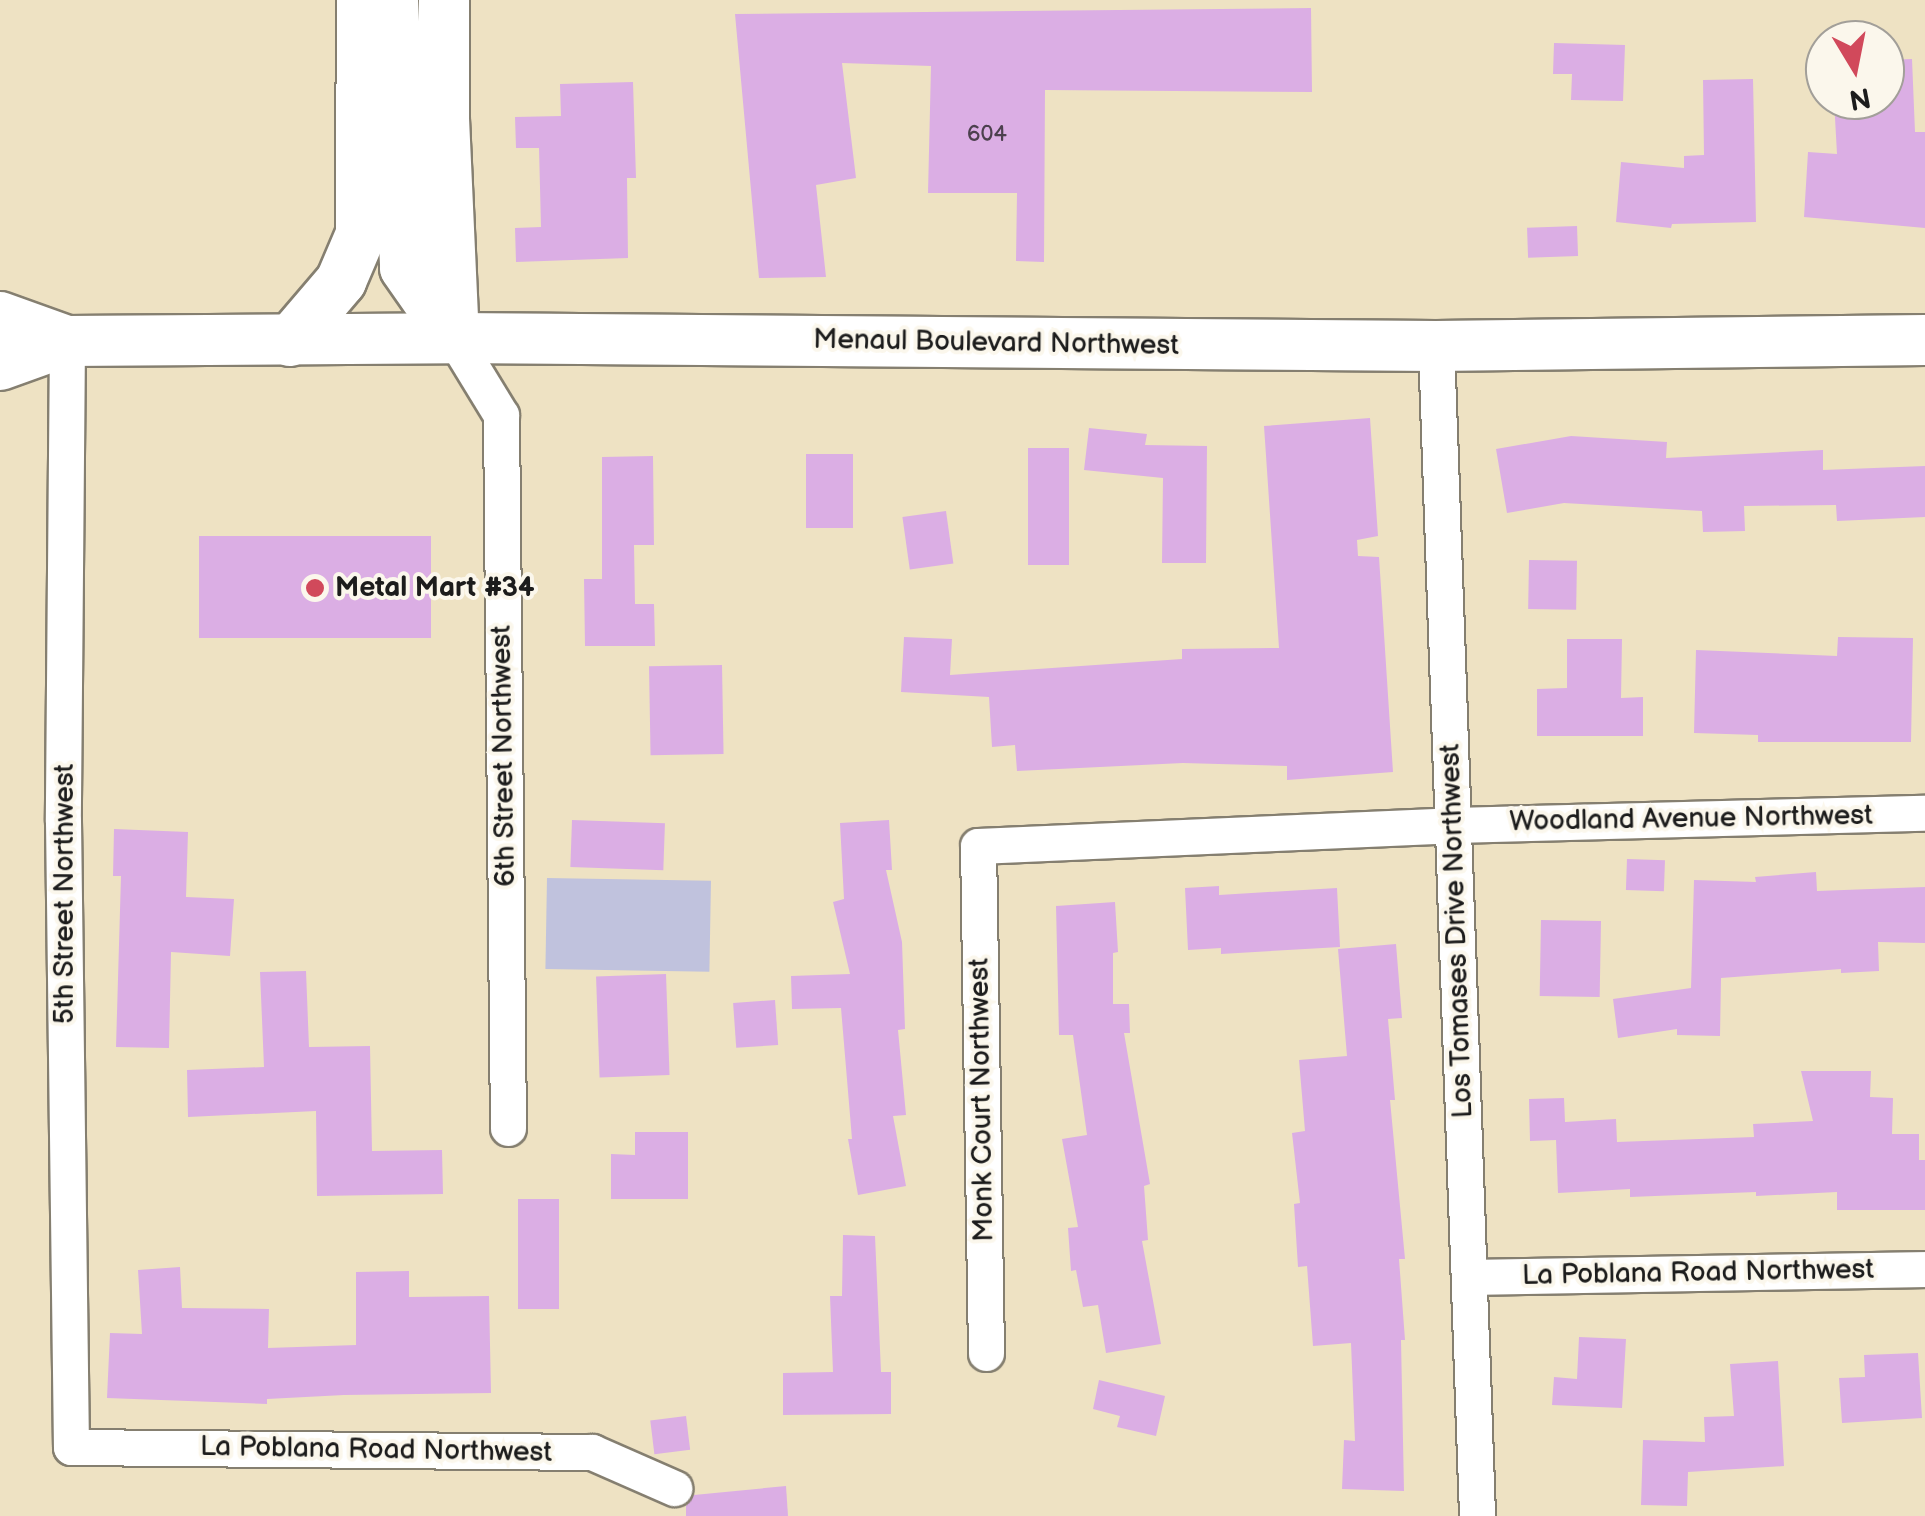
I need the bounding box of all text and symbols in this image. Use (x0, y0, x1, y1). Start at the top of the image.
north arrow (1805, 20, 1905, 120)
text: N (1847, 80, 1873, 116)
house number: 604 (967, 122, 1007, 148)
street label: Menaul Boulevard Northwest (813, 323, 1179, 363)
place label: Metal Mart #34 (335, 571, 534, 605)
marker: Metal Mart #34 (304, 577, 326, 599)
street label: 6th Street Northwest (485, 625, 523, 887)
street label: Los Tomases Drive Northwest (1434, 743, 1480, 1119)
street label: 5th Street Northwest (48, 763, 82, 1025)
street label: Woodland Avenue Northwest (1509, 799, 1873, 839)
street label: Monk Court Northwest (963, 958, 1001, 1242)
street label: La Poblana Road Northwest (1522, 1253, 1874, 1293)
street label: La Poblana Road Northwest (200, 1430, 552, 1470)

